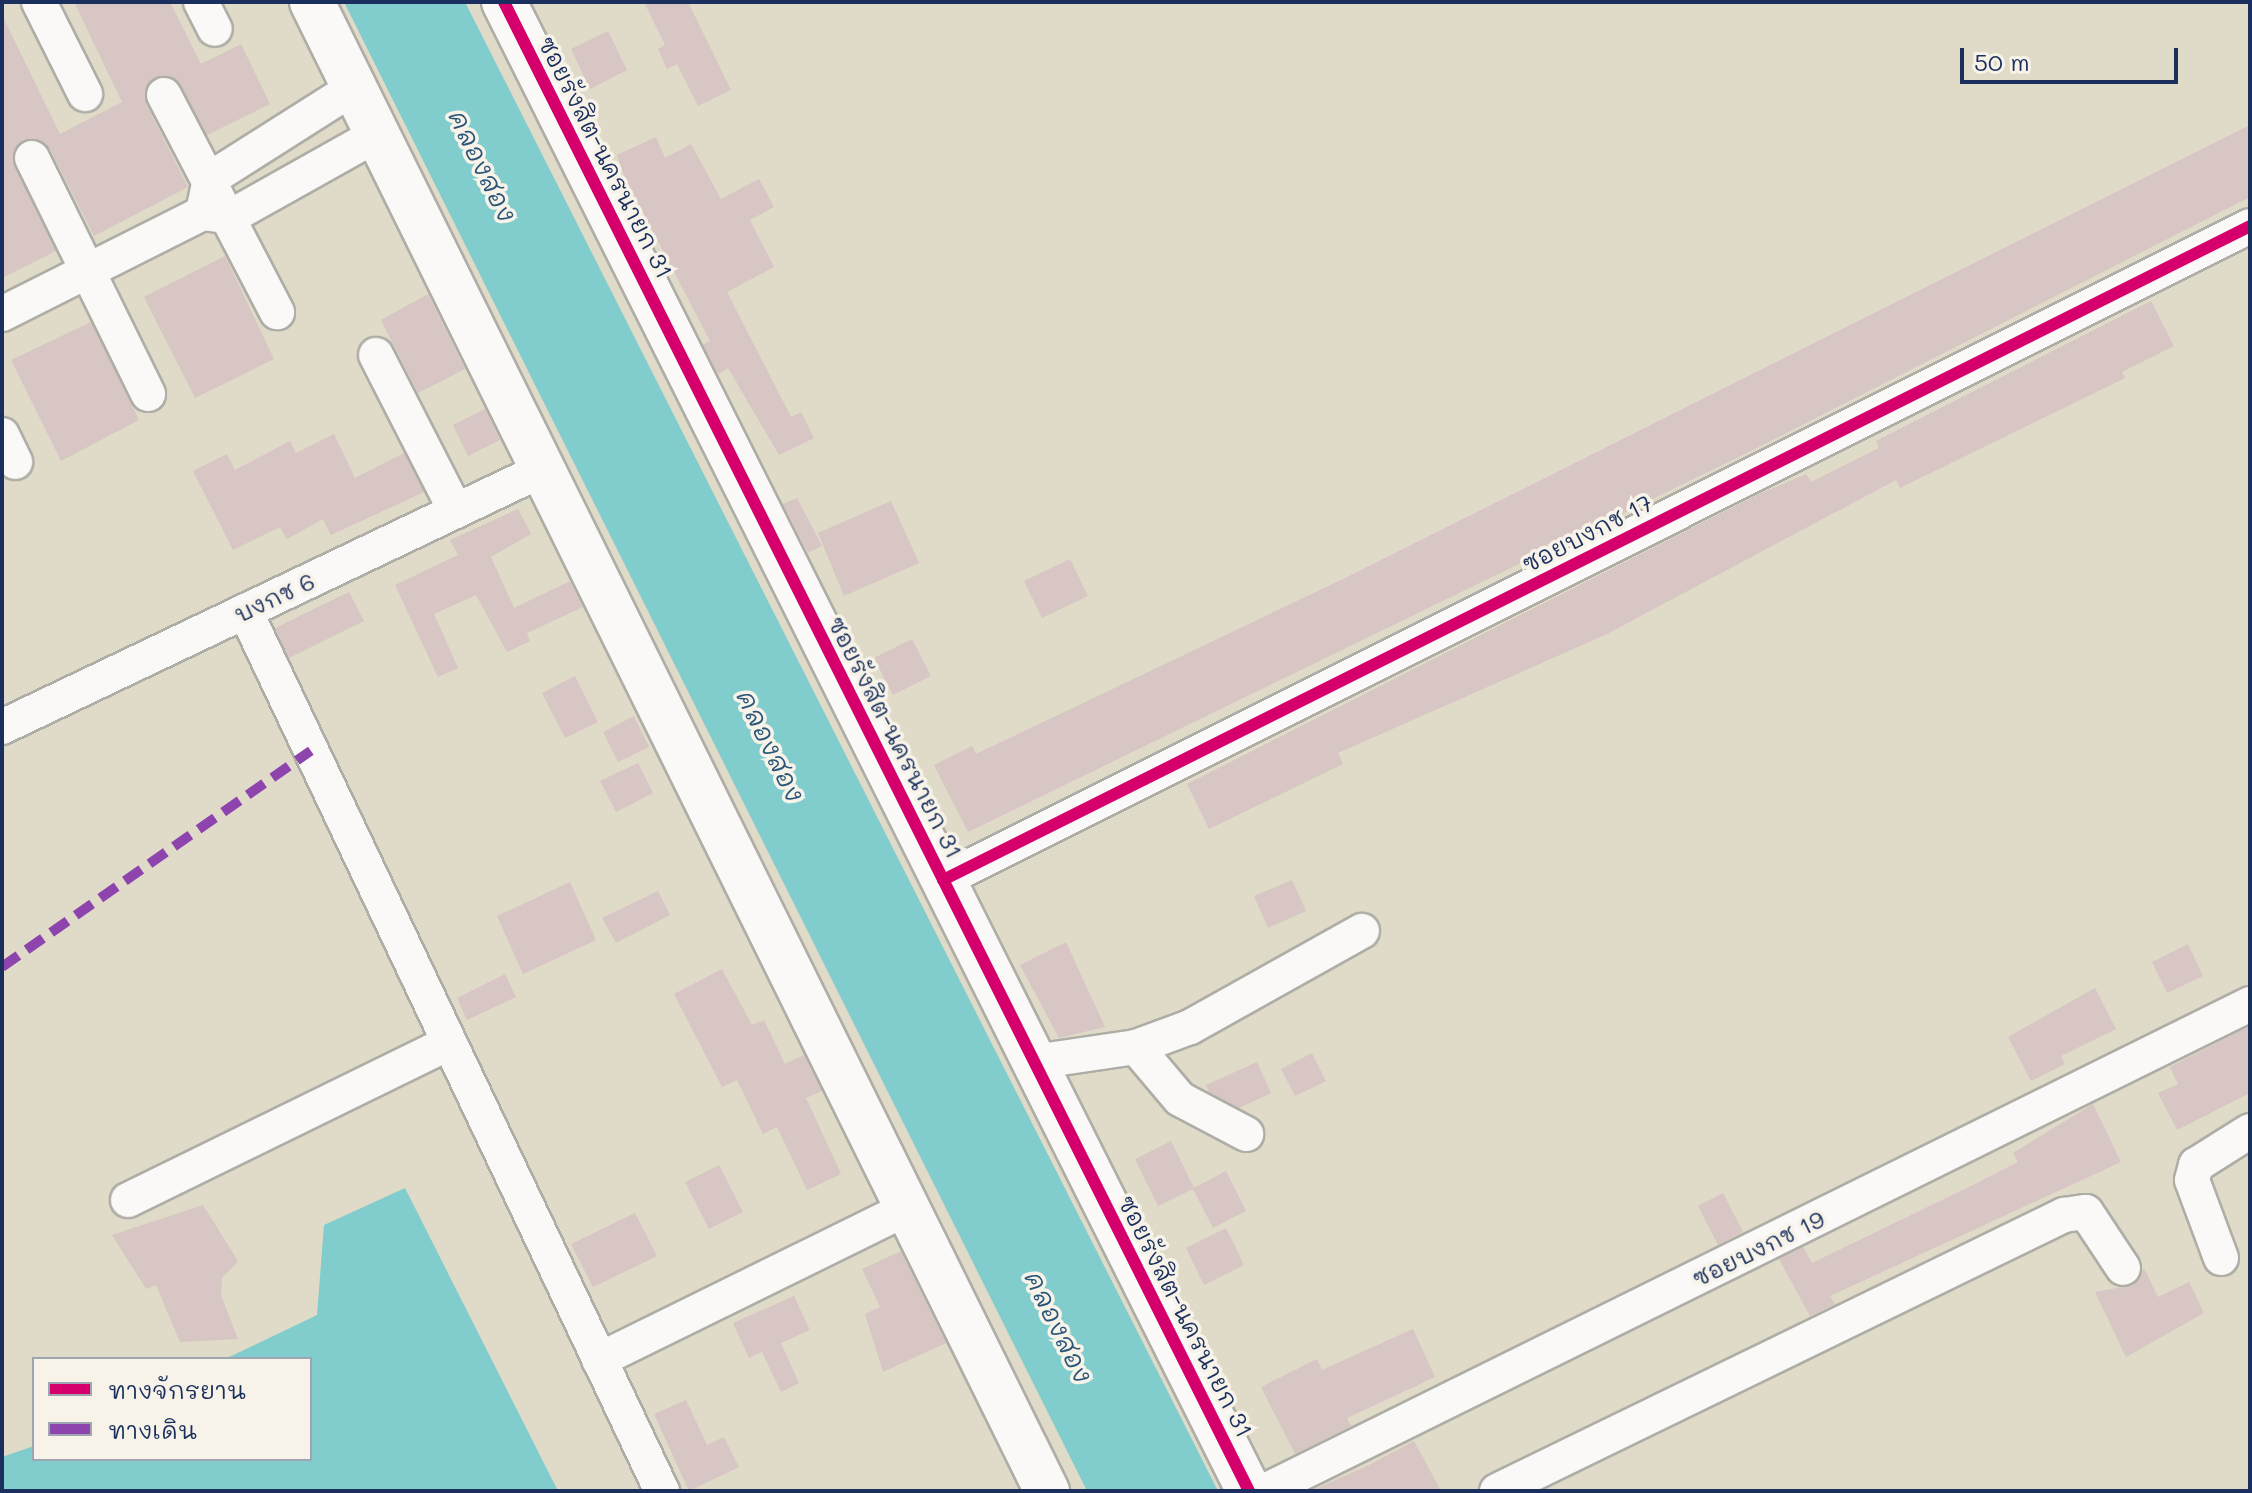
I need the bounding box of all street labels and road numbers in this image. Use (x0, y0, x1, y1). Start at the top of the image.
street label: ซอยรังสิต-นครนายก 31 (532, 31, 680, 283)
street label: ซอยบงกช 17 (1517, 488, 1657, 578)
street label: บงกช 6 (229, 566, 319, 628)
street label: ซอยรังสิต-นครนายก 31 (822, 611, 970, 863)
street label: ซอยรังสิต-นครนายก 31 (1112, 1190, 1260, 1442)
street label: ซอยบงกช 19 (1687, 1204, 1829, 1292)

